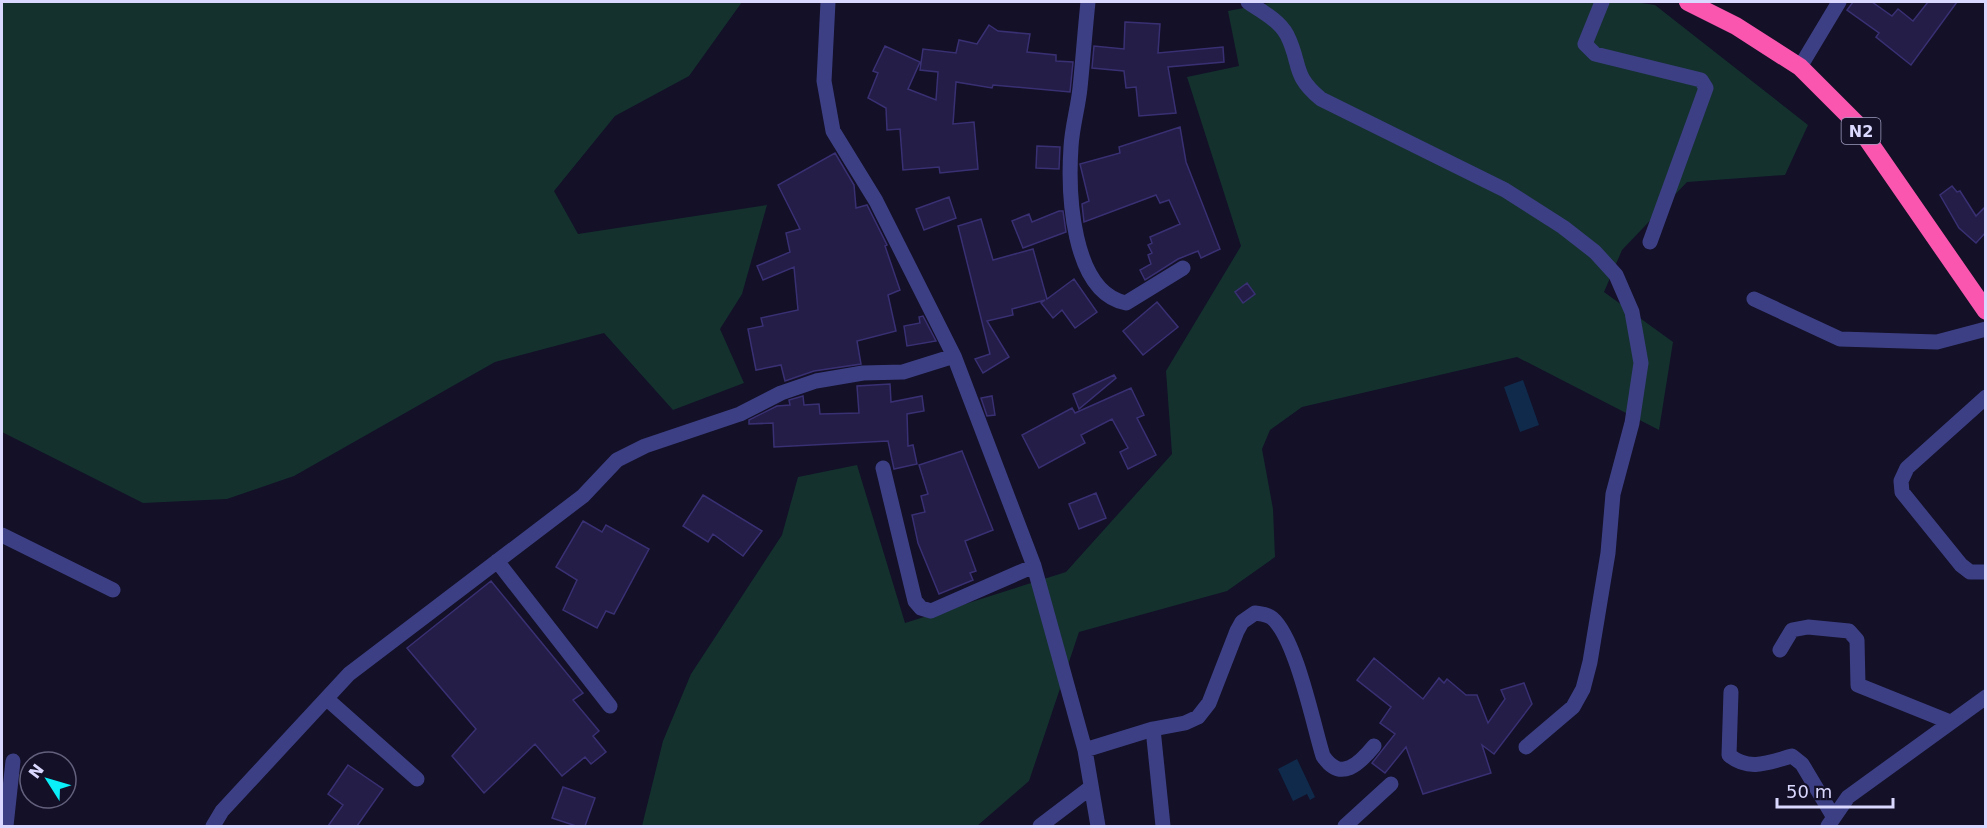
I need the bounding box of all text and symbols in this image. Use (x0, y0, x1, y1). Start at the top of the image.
road number: N2 (1842, 118, 1880, 144)
north arrow (18, 750, 78, 810)
text: N (25, 760, 48, 782)
scale bar (1777, 771, 1892, 809)
text: 50 m (1786, 781, 1832, 802)

